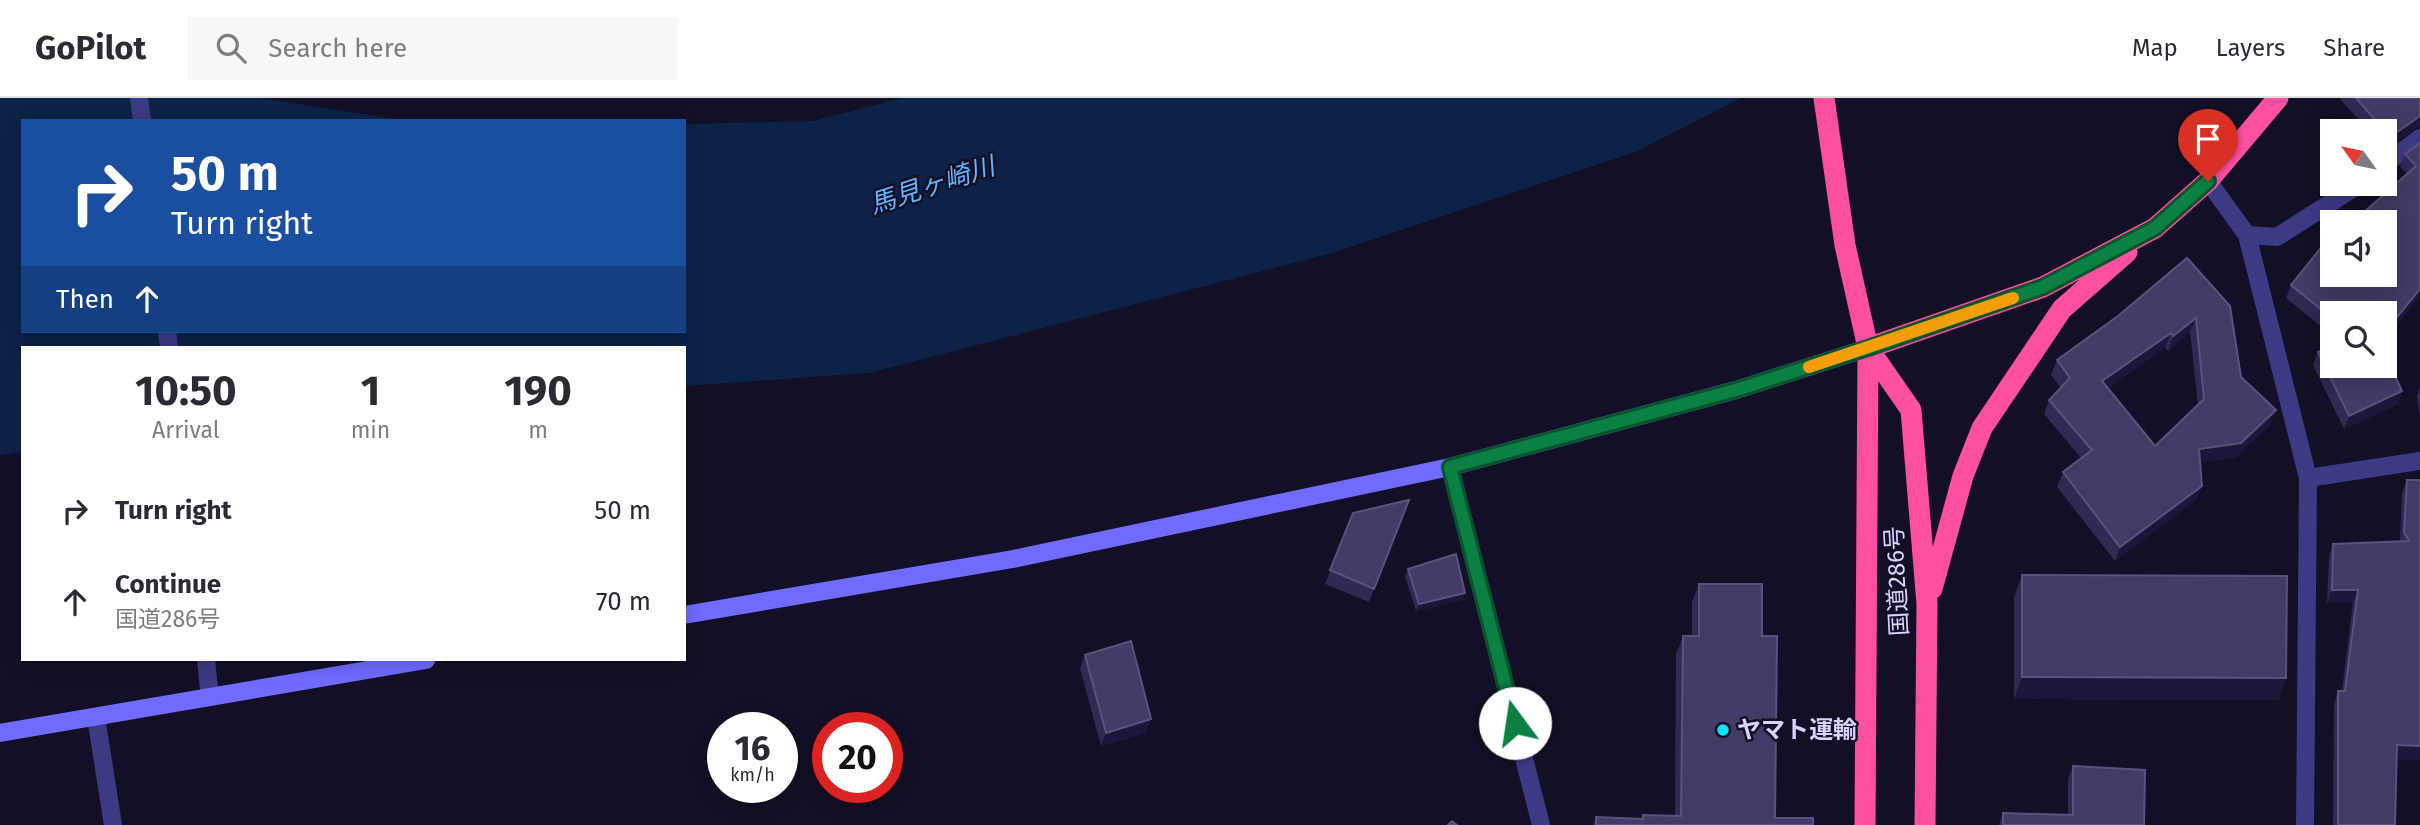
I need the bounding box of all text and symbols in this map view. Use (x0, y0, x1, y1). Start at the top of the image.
search box (188, 17, 678, 80)
text: GoPilot (35, 28, 146, 68)
icon: search (212, 29, 250, 67)
text: Search here (268, 33, 407, 64)
text: Map (2132, 34, 2178, 62)
text: Layers (2216, 34, 2285, 62)
text: Share (2323, 34, 2385, 62)
pin (2178, 109, 2238, 181)
north arrow (2320, 119, 2398, 196)
map controls (2320, 119, 2397, 378)
icon: arrive (2189, 120, 2227, 158)
text: 50 m (171, 144, 279, 203)
icon: right (56, 147, 147, 238)
water label: 馬見ヶ崎川 (866, 150, 1002, 220)
text: Turn right (171, 204, 313, 242)
button: sound (2320, 210, 2397, 287)
icon: ahead (128, 280, 166, 318)
text: Then (56, 284, 114, 315)
button: search (2320, 301, 2397, 378)
text: 10:50 (135, 366, 237, 416)
text: 1 (361, 366, 380, 416)
text: 190 (504, 366, 572, 416)
text: Arrival (152, 416, 220, 444)
text: min (351, 416, 390, 444)
text: m (528, 416, 548, 444)
icon: right (56, 492, 94, 530)
text: Turn right (115, 495, 232, 526)
text: 50 m (594, 495, 651, 526)
street label: 国道286号 (1880, 525, 1914, 637)
text: Continue (115, 569, 221, 600)
icon: ahead (56, 583, 94, 621)
text: 70 m (596, 586, 651, 617)
text: 国道286号 (115, 605, 220, 633)
position arrow (1478, 686, 1552, 760)
speed limit sign: 20 (812, 712, 903, 803)
place label: ヤマト運輸 (1737, 716, 1857, 744)
marker: ヤマト運輸 (1715, 722, 1731, 738)
text: 16 (735, 727, 770, 769)
text: km/h (730, 764, 775, 786)

